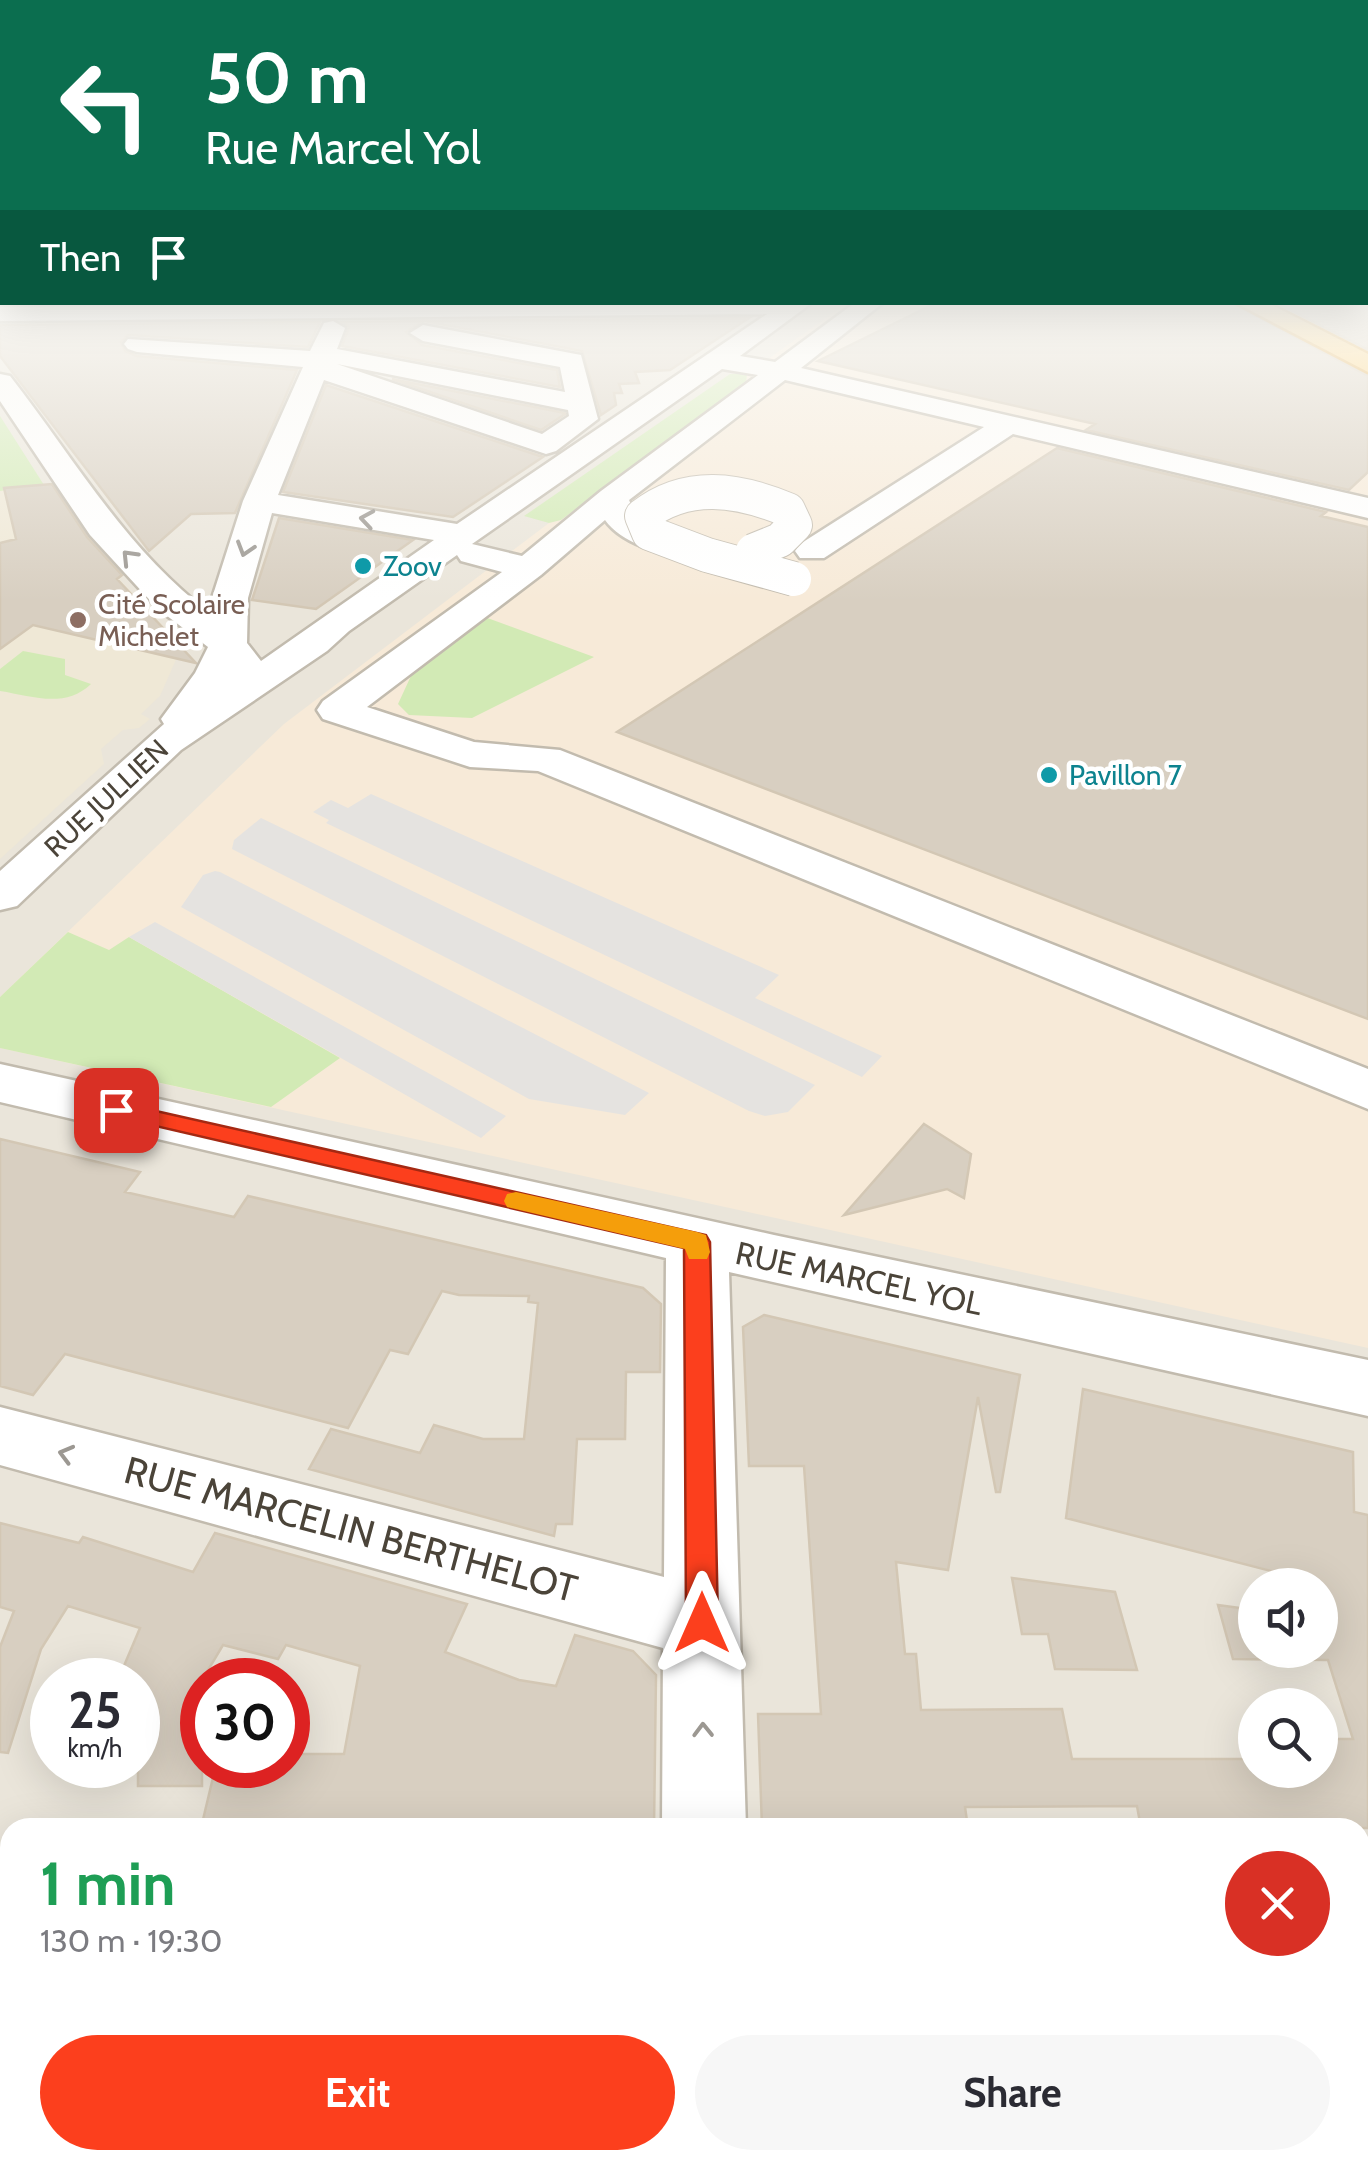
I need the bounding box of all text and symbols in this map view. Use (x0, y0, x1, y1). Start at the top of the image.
text: 50 m (205, 35, 369, 121)
icon: left (40, 40, 170, 170)
text: Rue Marcel Yol (205, 121, 481, 175)
icon: arrive (141, 230, 196, 285)
text: Then (40, 234, 121, 281)
one-way arrow (358, 509, 375, 530)
one-way arrow (236, 540, 257, 557)
place label: Zoov (383, 549, 442, 583)
one-way arrow (123, 550, 141, 568)
marker: Zoov (352, 555, 374, 577)
place label: Cité Scolaire Michelet (98, 587, 245, 653)
marker: Cité Scolaire Michelet (67, 609, 89, 631)
street label: RUE JULLIEN (37, 732, 175, 864)
place label: Pavillon 7 (1069, 758, 1182, 792)
marker: Pavillon 7 (1038, 764, 1060, 786)
pin (74, 1068, 159, 1153)
icon: arrive (89, 1083, 144, 1138)
street label: RUE MARCEL YOL (732, 1233, 986, 1323)
one-way arrow (58, 1444, 76, 1465)
street label: RUE MARCELIN BERTHELOT (120, 1446, 582, 1612)
map controls (1238, 1568, 1338, 1788)
button: sound (1238, 1568, 1338, 1668)
position arrow (650, 1571, 754, 1675)
speed limit sign: 30 (180, 1658, 310, 1788)
text: 25 (68, 1680, 122, 1741)
button: search (1238, 1688, 1338, 1788)
one-way arrow (692, 1722, 714, 1738)
text: km/h (68, 1733, 122, 1763)
text: 1 min (40, 1847, 175, 1920)
button: close (1225, 1851, 1330, 1956)
text: 130 m · 19:30 (40, 1921, 222, 1960)
button: Exit (40, 2035, 675, 2150)
button: Share (695, 2035, 1330, 2150)

